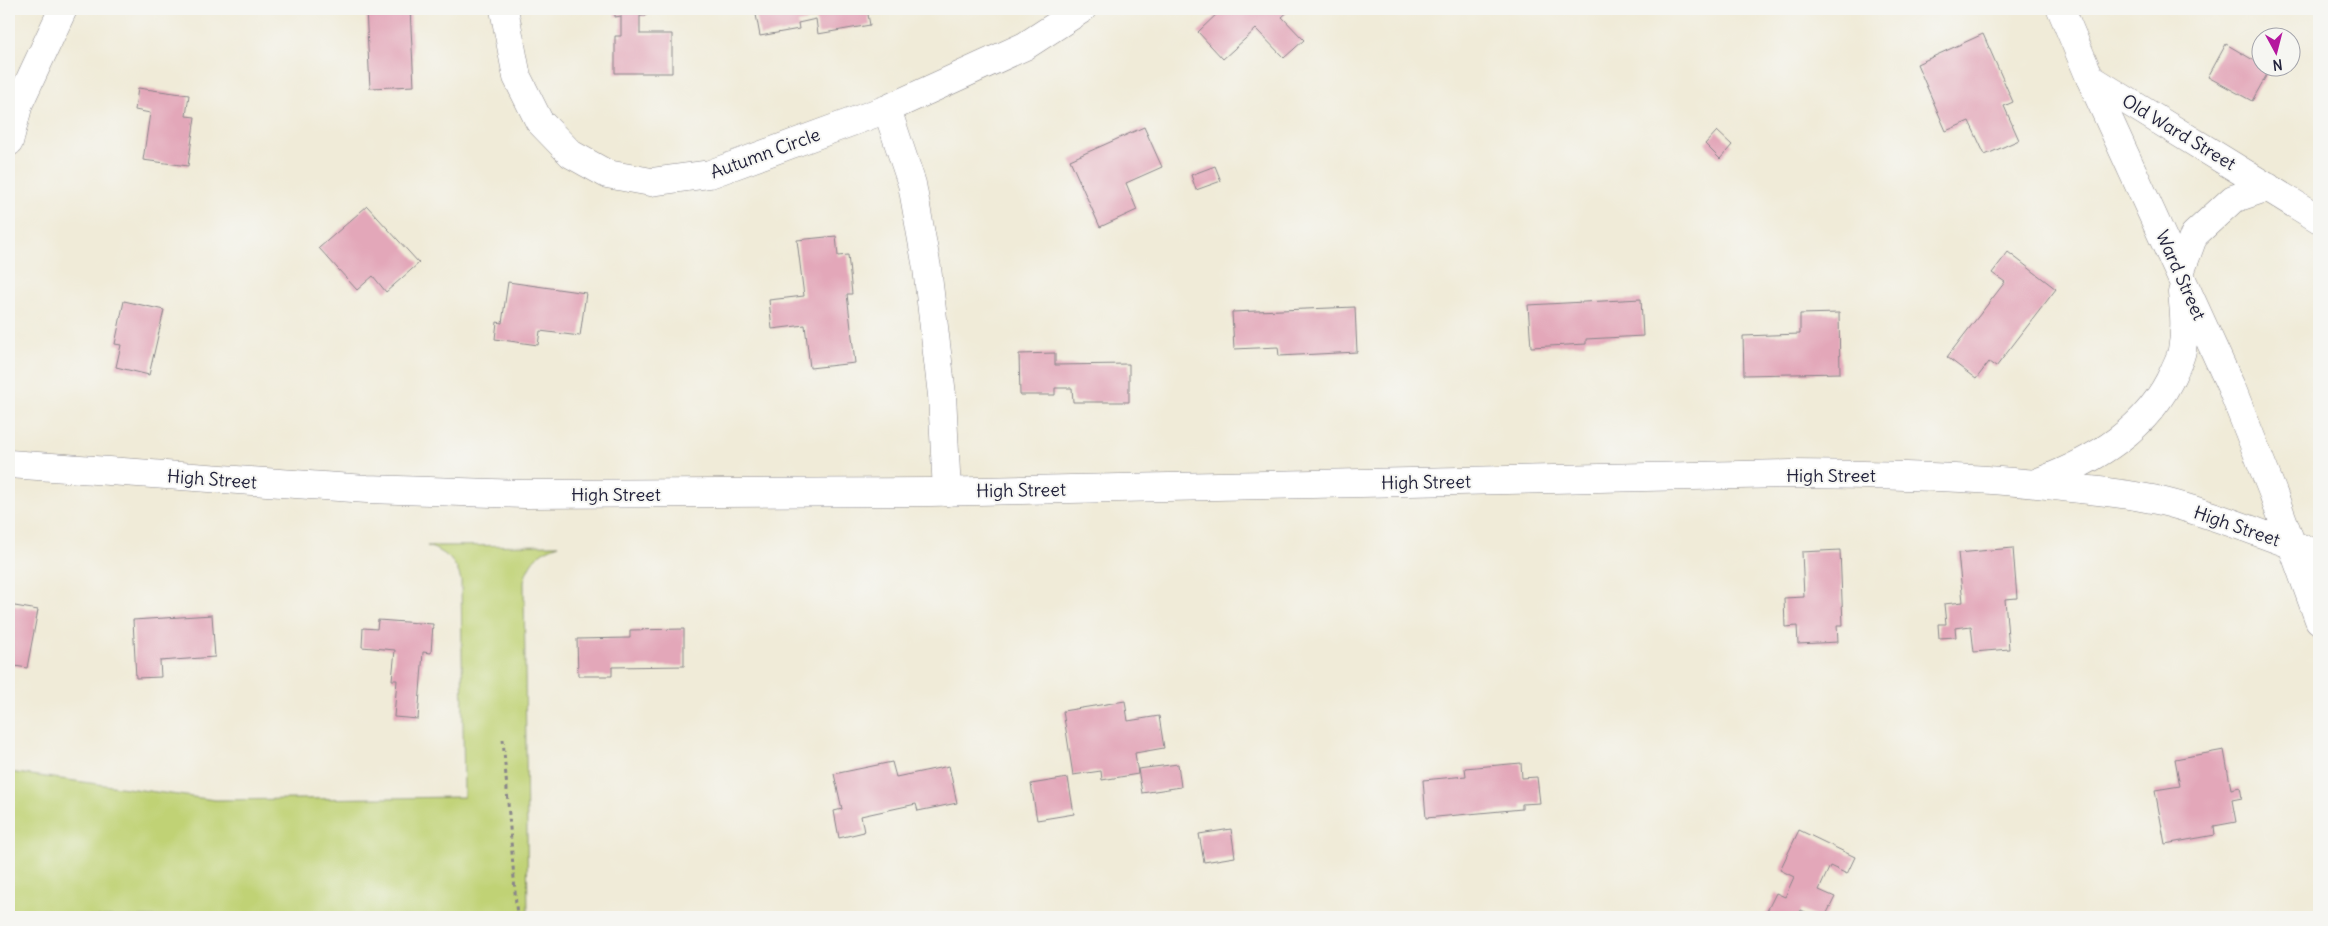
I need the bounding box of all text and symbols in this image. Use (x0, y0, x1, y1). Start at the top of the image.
north arrow (2250, 28, 2300, 78)
text: N (2272, 55, 2283, 74)
street label: Old Ward Street (2118, 89, 2240, 175)
street label: Autumn Circle (707, 123, 823, 183)
street label: Ward Street (2151, 226, 2211, 324)
street label: High Street (166, 464, 258, 494)
street label: High Street (1786, 464, 1876, 487)
street label: High Street (1381, 470, 1471, 494)
street label: High Street (976, 478, 1066, 502)
street label: High Street (571, 483, 661, 506)
street label: High Street (2191, 501, 2283, 551)

